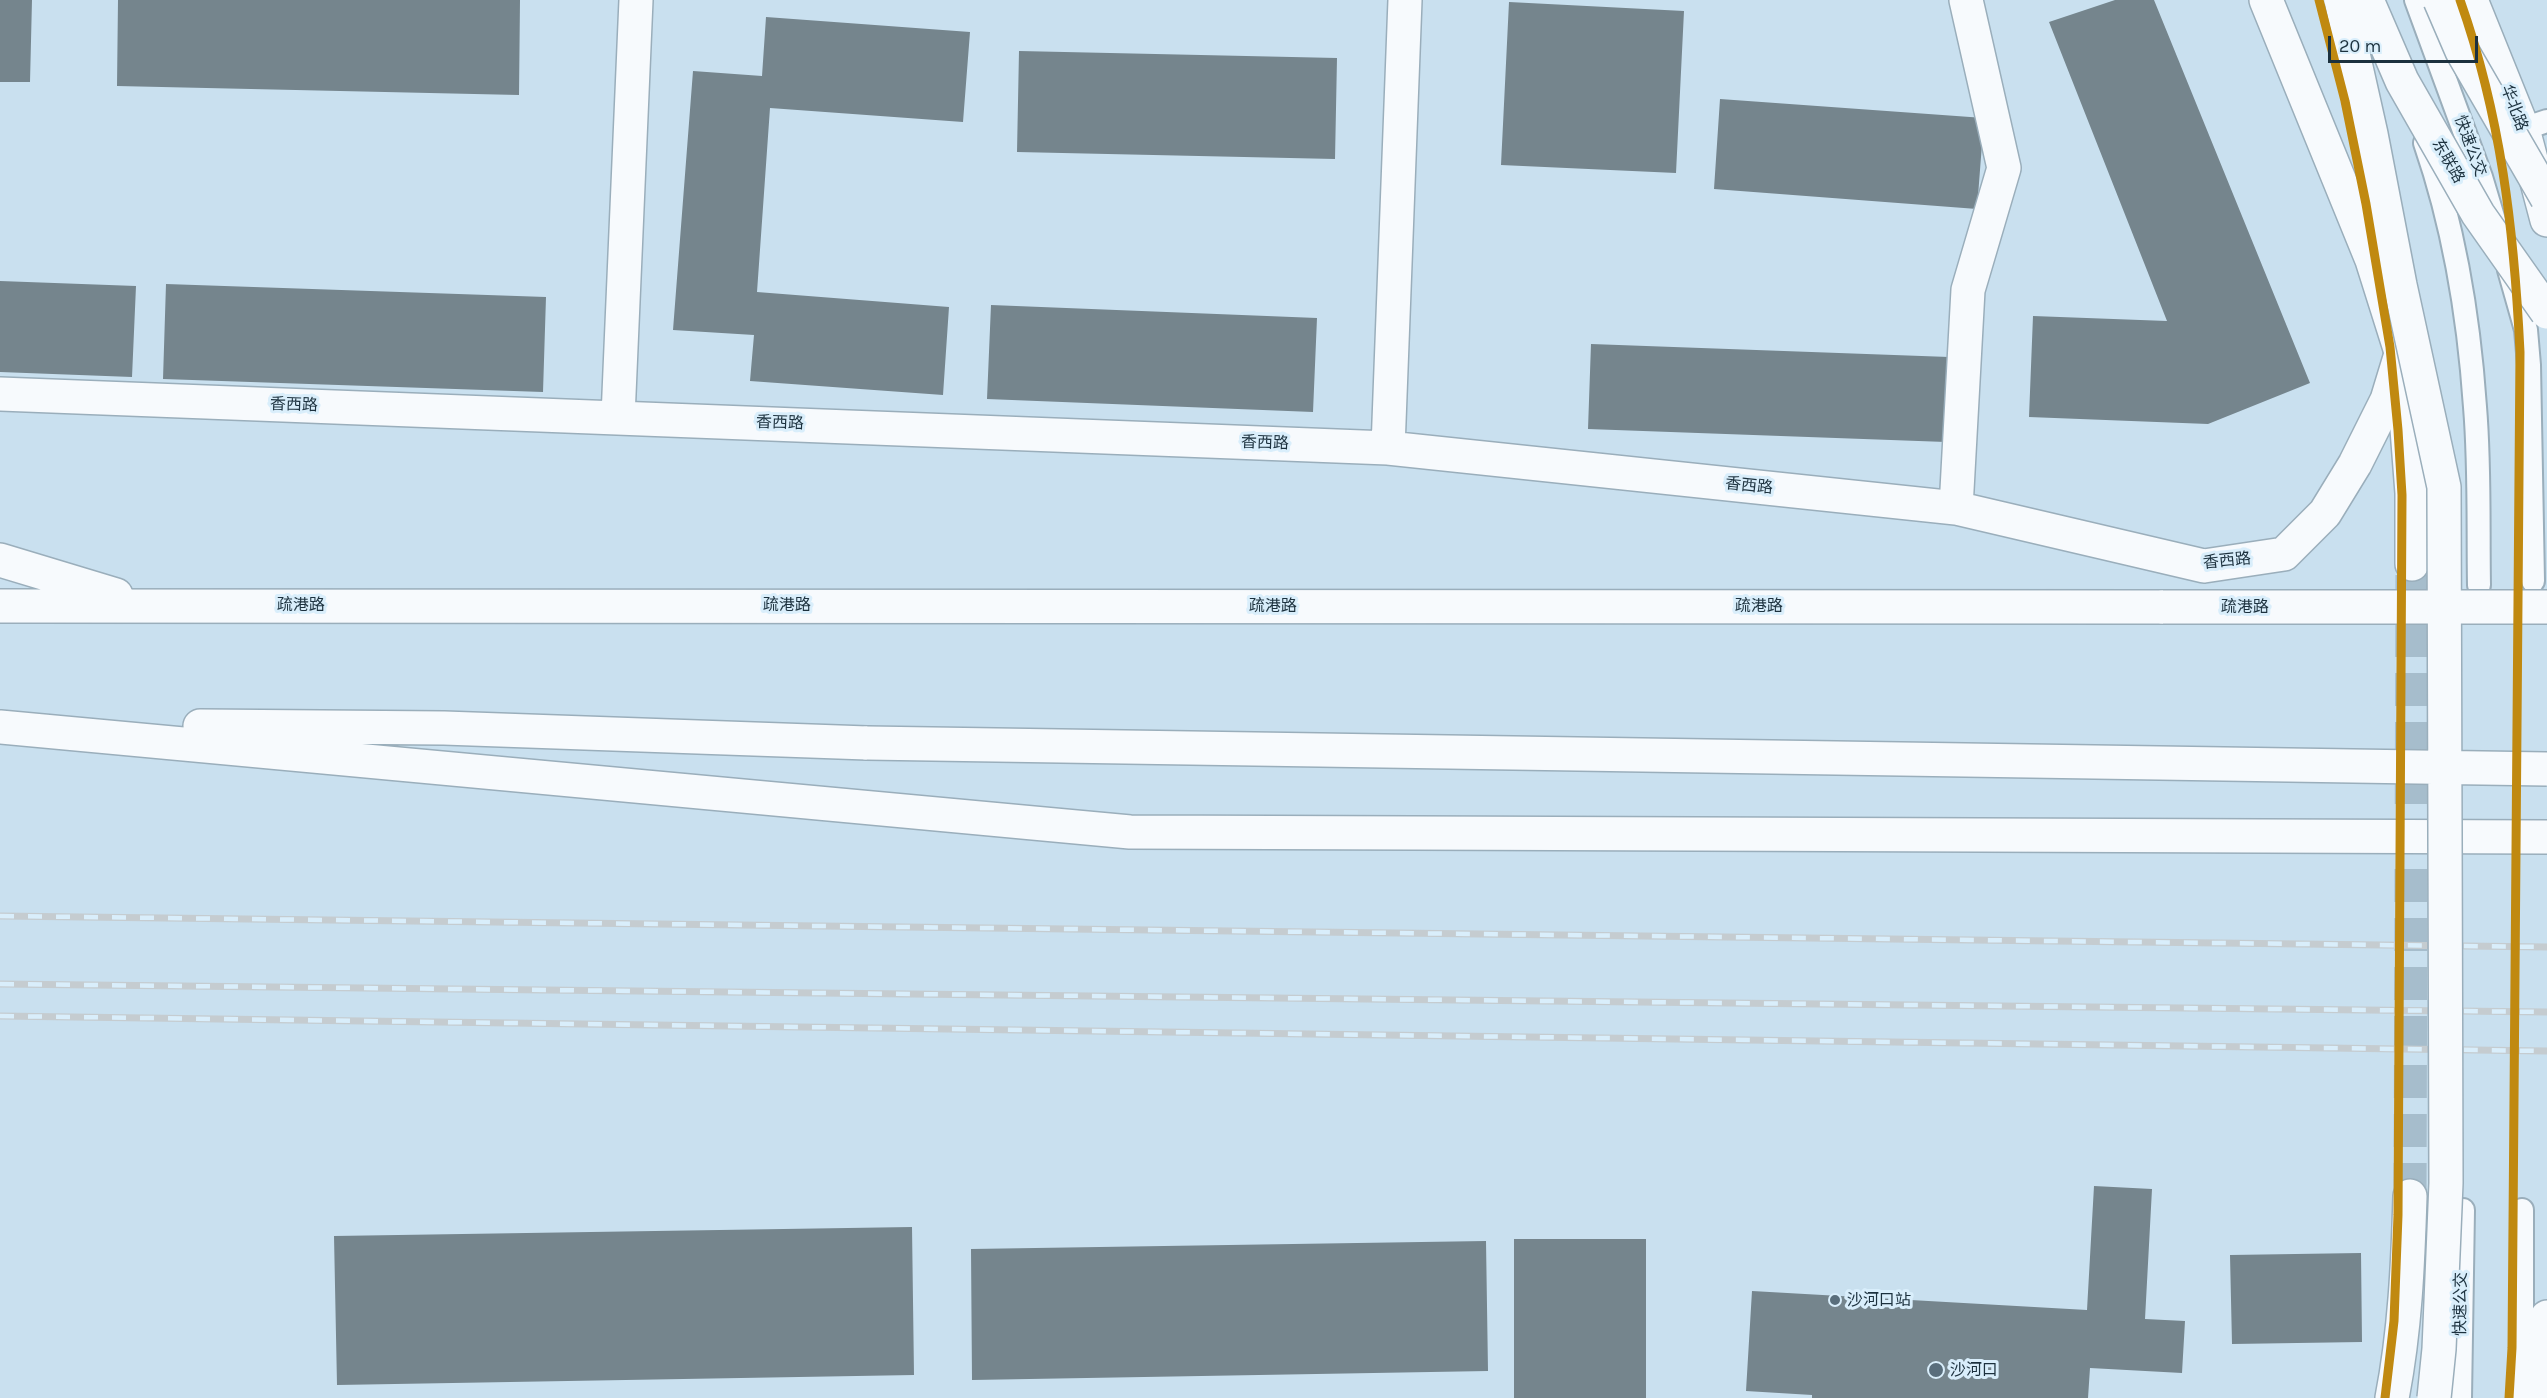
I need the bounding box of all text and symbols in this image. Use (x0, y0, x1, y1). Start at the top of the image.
scale bar (2331, 24, 2481, 62)
text: 20 m (2339, 35, 2381, 57)
street label: 华北路 (2496, 82, 2532, 134)
street label: 快速公交 (2450, 113, 2490, 179)
street label: 东联路 (2428, 135, 2468, 187)
street label: 香西路 (270, 395, 318, 415)
street label: 香西路 (756, 413, 804, 433)
street label: 香西路 (1241, 433, 1289, 453)
street label: 香西路 (1724, 474, 1774, 498)
street label: 香西路 (2202, 549, 2252, 573)
street label: 疏港路 (277, 595, 325, 615)
street label: 疏港路 (763, 595, 811, 615)
street label: 疏港路 (1249, 596, 1297, 616)
street label: 疏港路 (1735, 596, 1783, 616)
street label: 疏港路 (2221, 597, 2269, 617)
street label: 快速公交 (2451, 1272, 2471, 1336)
place label: 沙河口站 (1847, 1290, 1911, 1310)
marker: 沙河口站 (1828, 1293, 1842, 1307)
place label: 沙河口 (1950, 1360, 1998, 1380)
marker: 沙河口 (1927, 1361, 1945, 1379)

